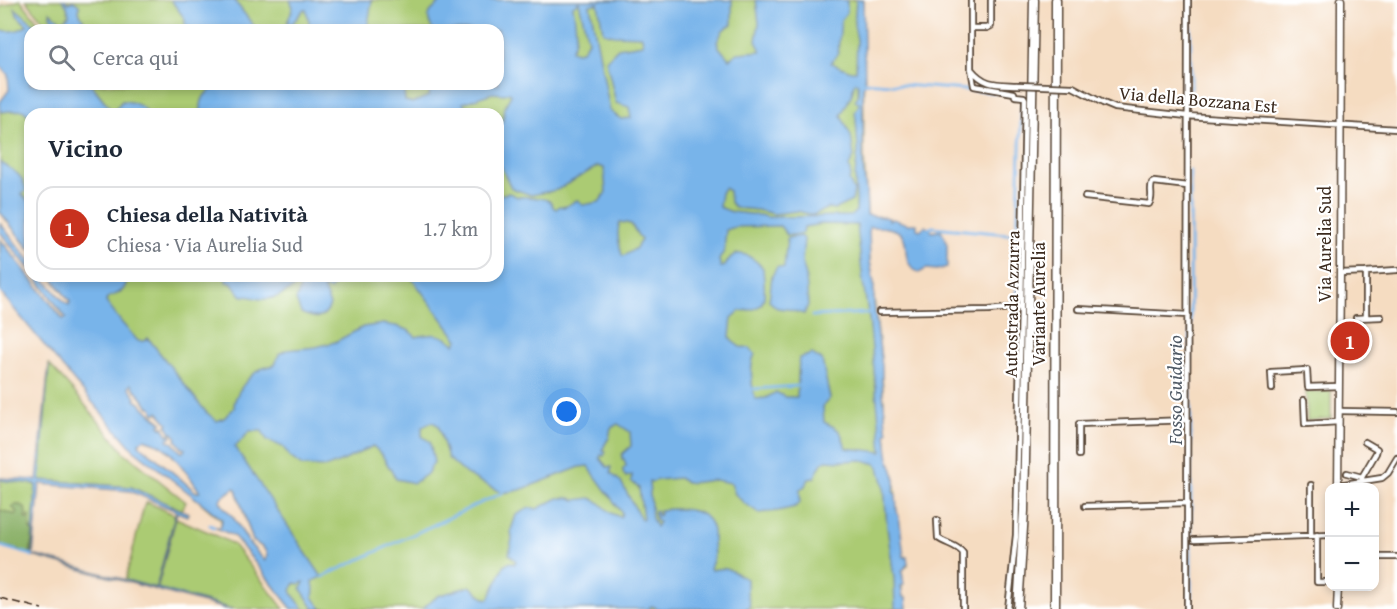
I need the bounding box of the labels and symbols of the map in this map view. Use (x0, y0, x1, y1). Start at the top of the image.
street label: Via della Bozzana Est (1118, 79, 1279, 120)
street label: Via Aurelia Sud (1311, 185, 1338, 302)
street label: Autostrada Azzurra (997, 230, 1026, 378)
street label: Variante Aurelia (1025, 242, 1052, 366)
pin: 1 (1330, 318, 1370, 364)
water label: Fosso Guidario (1160, 335, 1189, 446)
your location (552, 397, 581, 426)

